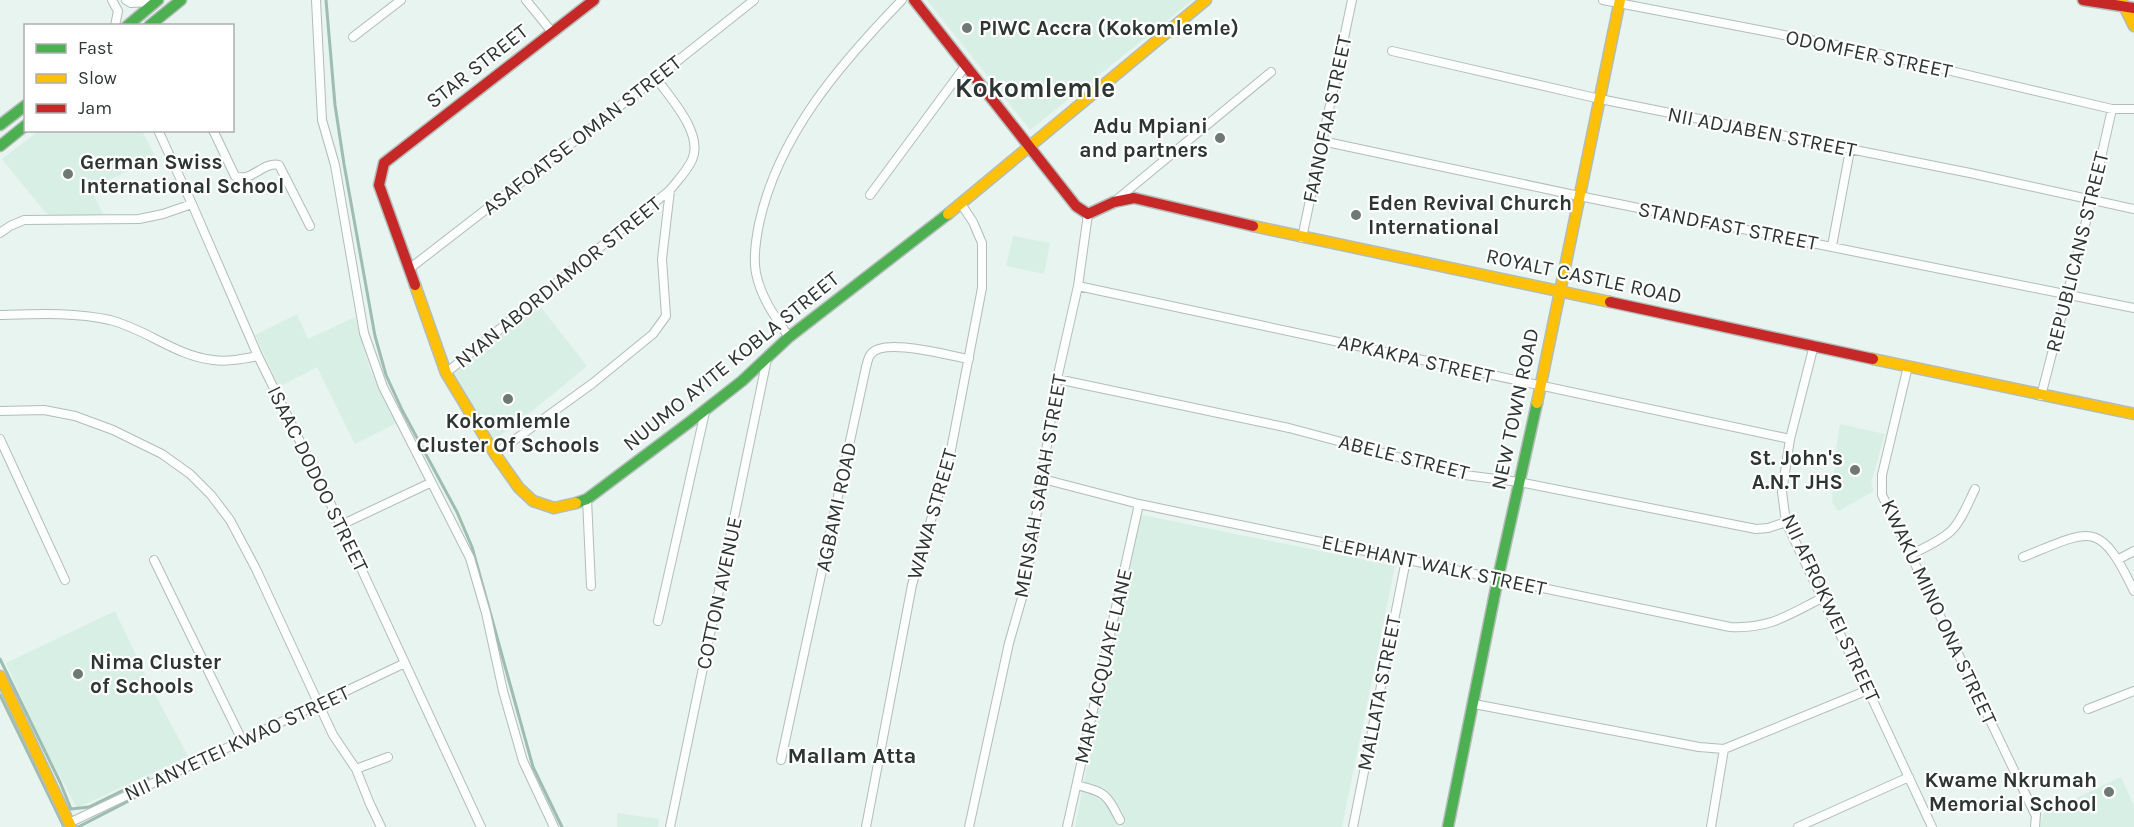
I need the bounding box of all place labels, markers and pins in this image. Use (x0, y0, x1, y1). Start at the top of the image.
place label: PIWC Accra (Kokomlemle) (979, 16, 1239, 40)
marker: PIWC Accra (Kokomlemle) (960, 21, 974, 35)
place label: Adu Mpiani and partners (1079, 114, 1208, 162)
marker: Adu Mpiani and partners (1213, 131, 1227, 145)
place label: German Swiss International School (80, 150, 284, 198)
marker: German Swiss International School (61, 167, 75, 181)
place label: Eden Revival Church International (1368, 191, 1572, 239)
marker: Eden Revival Church International (1349, 208, 1363, 222)
marker: Kokomlemle Cluster Of Schools (501, 392, 515, 406)
place label: Kokomlemle Cluster Of Schools (416, 409, 600, 457)
place label: St. John's A.N.T JHS (1749, 446, 1843, 494)
marker: St. John's A.N.T JHS (1848, 463, 1862, 477)
place label: Nima Cluster of Schools (90, 650, 222, 698)
marker: Nima Cluster of Schools (71, 667, 85, 681)
place label: Kwame Nkrumah Memorial School (1925, 768, 2097, 816)
marker: Kwame Nkrumah Memorial School (2102, 785, 2116, 799)

